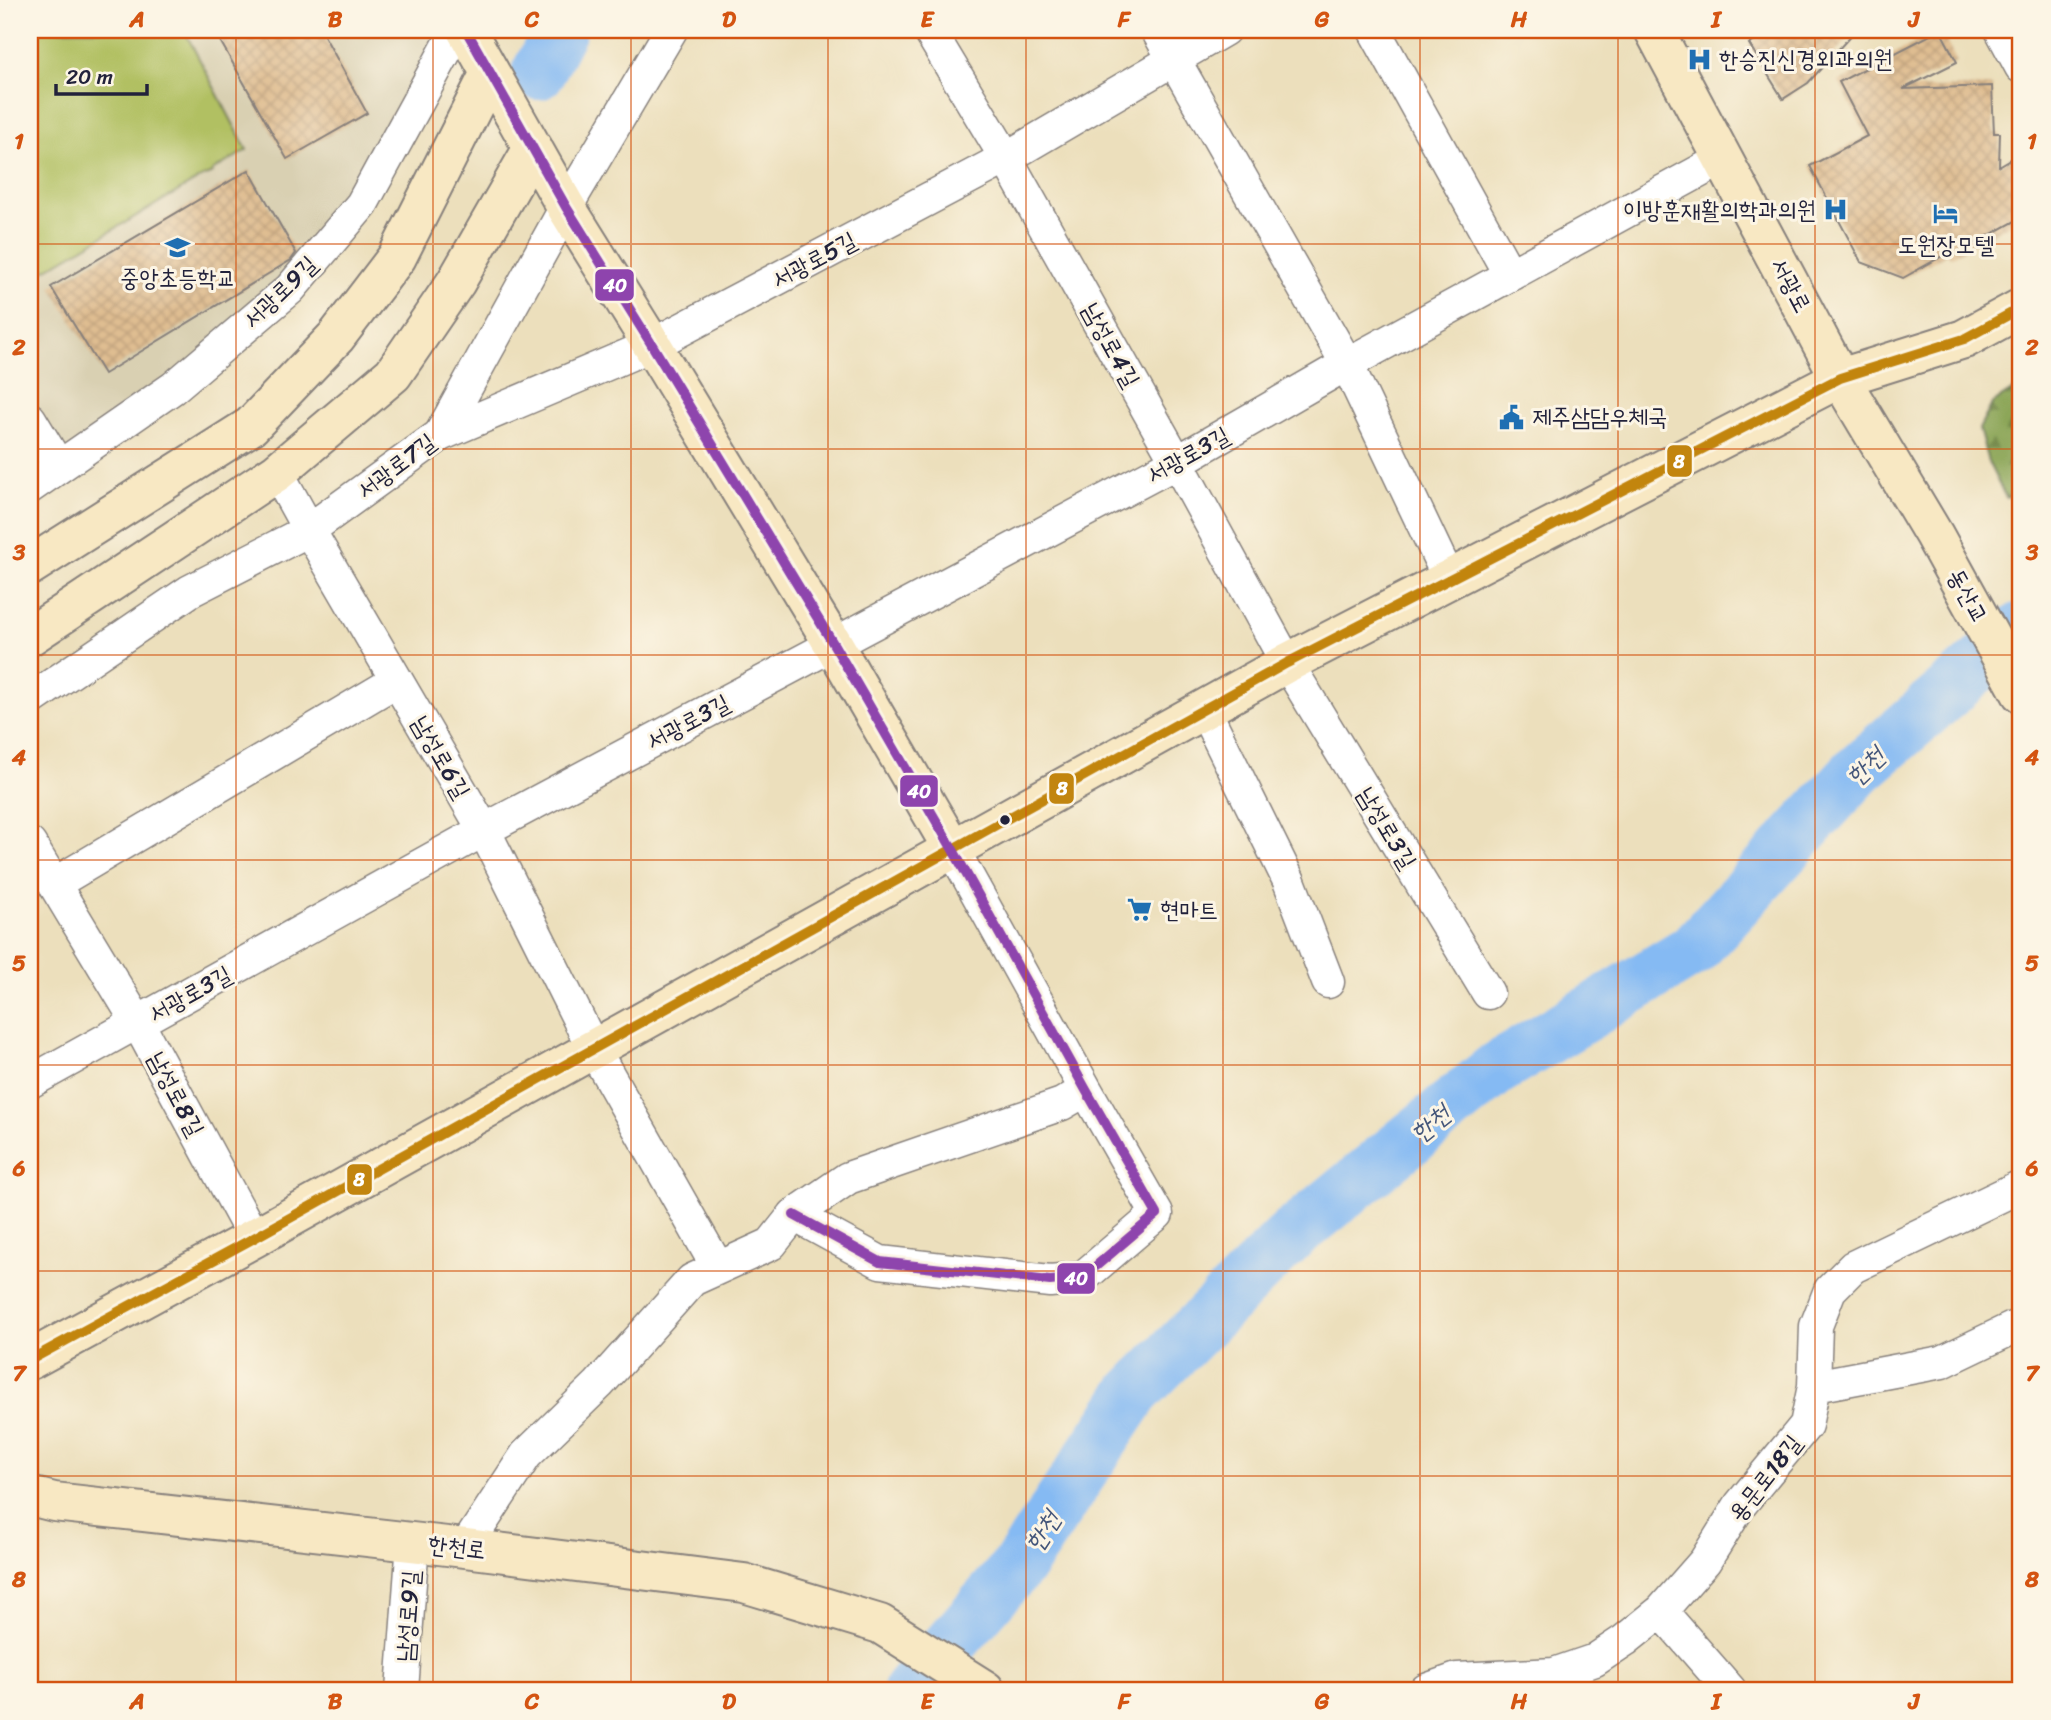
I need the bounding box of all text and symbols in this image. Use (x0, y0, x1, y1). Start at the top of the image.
text: A (128, 0, 145, 40)
text: B (328, 0, 343, 40)
text: C (524, 0, 540, 40)
text: D (722, 0, 737, 40)
text: E (921, 0, 936, 40)
text: F (1117, 0, 1132, 40)
text: G (1314, 0, 1330, 40)
text: H (1510, 0, 1528, 40)
text: I (1710, 0, 1722, 40)
text: J (1907, 0, 1921, 40)
place label: 한승진신경외과의원 (1719, 38, 1893, 80)
hospital icon: 한승진신경외과의원 (1685, 45, 1713, 73)
scale bar (56, 52, 147, 96)
text: 20 m (66, 58, 113, 96)
text: 1 (14, 121, 24, 162)
text: 1 (2027, 121, 2037, 162)
place label: 이방훈재활의학과의원 (1623, 189, 1816, 231)
hospital icon: 이방훈재활의학과의원 (1822, 196, 1850, 224)
hotel icon: 도원장모텔 (1932, 200, 1960, 228)
street label: 서광로5길 (764, 220, 864, 300)
place label: 도원장모텔 (1898, 224, 1994, 266)
school or university icon: 중앙초등학교 (164, 233, 192, 261)
street label: 서광로9길 (232, 245, 328, 339)
street label: 서광로 (1759, 250, 1823, 320)
place label: 중앙초등학교 (120, 257, 236, 299)
line badge: 40 (594, 268, 635, 302)
text: 40 (602, 269, 627, 302)
street label: 남성로4길 (1070, 294, 1152, 396)
text: 2 (11, 327, 26, 368)
text: 2 (2024, 327, 2039, 368)
place label: 제주삼담우체국 (1532, 396, 1667, 438)
public building icon: 제주삼담우체국 (1498, 403, 1526, 431)
street label: 서광로3길 (1138, 415, 1238, 495)
street label: 서광로7길 (347, 422, 445, 510)
line badge: 8 (1666, 444, 1693, 478)
text: 8 (1672, 445, 1685, 478)
text: 3 (12, 532, 26, 573)
text: 3 (2025, 532, 2039, 573)
street label: 동산교 (1936, 560, 2000, 632)
street label: 서광로3길 (638, 682, 738, 762)
street label: 남성로6길 (400, 707, 482, 807)
water label: 한천 (1834, 733, 1898, 797)
text: 4 (11, 737, 27, 778)
text: 4 (2024, 737, 2040, 778)
line badge: 8 (1048, 772, 1075, 805)
text: 8 (1055, 772, 1068, 805)
line badge: 40 (899, 774, 939, 808)
text: 40 (906, 775, 931, 808)
street label: 남성로3길 (1346, 778, 1428, 878)
unlabelled marker (998, 813, 1012, 827)
place label: 현마트 (1160, 889, 1218, 931)
supermarket icon: 현마트 (1126, 896, 1154, 924)
text: 5 (12, 943, 26, 984)
text: 5 (2025, 943, 2039, 984)
street label: 서광로3길 (140, 954, 240, 1034)
street label: 남성로8길 (136, 1044, 216, 1144)
water label: 한천 (1399, 1090, 1463, 1154)
text: 6 (11, 1148, 26, 1189)
text: 6 (2024, 1148, 2039, 1189)
line badge: 8 (346, 1163, 373, 1196)
text: 8 (352, 1163, 365, 1196)
line badge: 40 (1056, 1262, 1096, 1295)
text: 40 (1063, 1262, 1088, 1295)
text: 7 (12, 1353, 27, 1394)
text: 7 (2025, 1353, 2040, 1394)
street label: 용문로18길 (1717, 1425, 1813, 1531)
water label: 한천 (1011, 1498, 1074, 1561)
street label: 한천로 (426, 1523, 488, 1571)
text: 8 (11, 1559, 26, 1600)
text: 8 (2024, 1559, 2039, 1600)
street label: 남성로9길 (384, 1569, 432, 1663)
text: A (128, 1681, 145, 1720)
text: B (328, 1681, 343, 1720)
text: C (524, 1681, 540, 1720)
text: D (722, 1681, 737, 1720)
text: E (921, 1681, 936, 1720)
text: F (1117, 1681, 1132, 1720)
text: G (1314, 1681, 1330, 1720)
text: H (1510, 1681, 1528, 1720)
text: I (1710, 1681, 1722, 1720)
text: J (1907, 1681, 1921, 1720)

